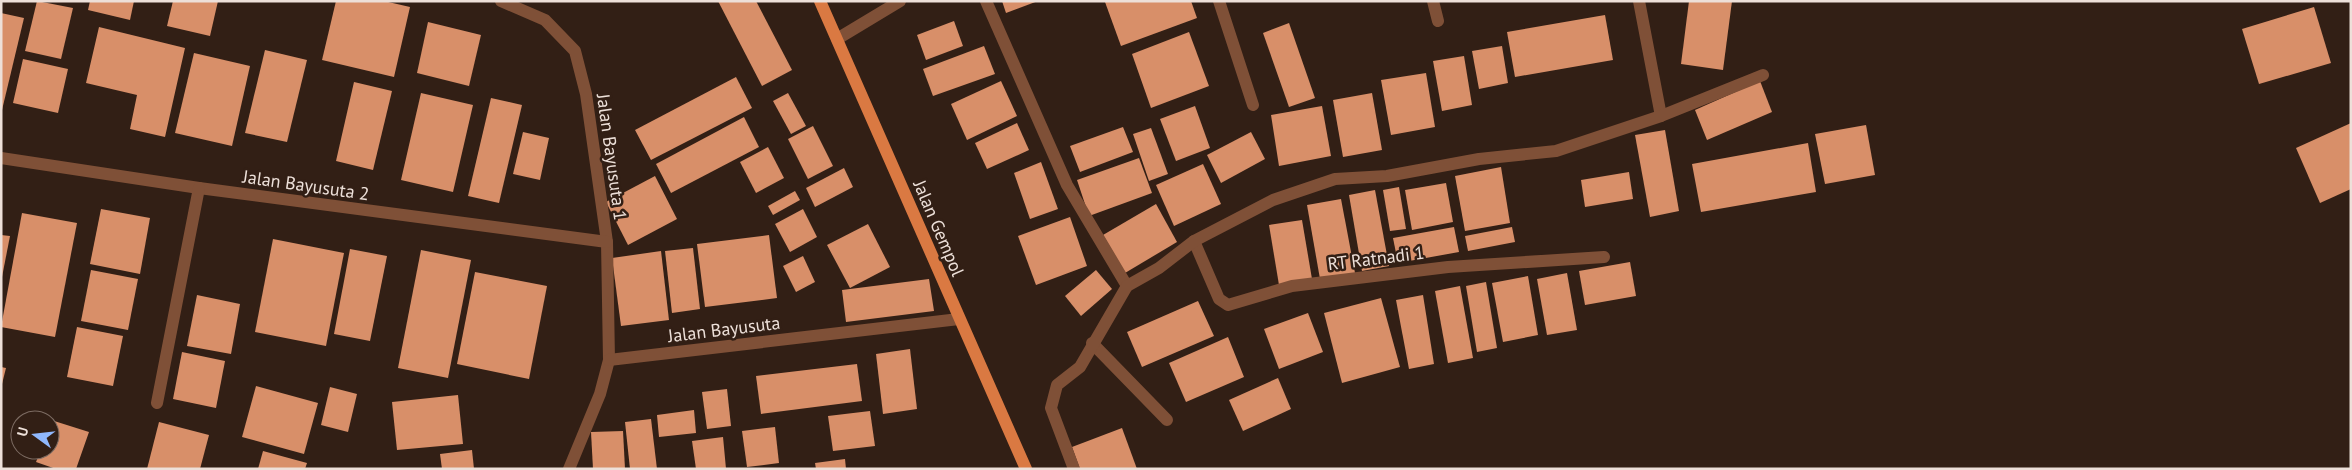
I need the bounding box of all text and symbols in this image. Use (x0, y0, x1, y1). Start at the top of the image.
street label: Jalan Bayusuta 1 (592, 91, 632, 222)
street label: Jalan Bayusuta 2 (240, 165, 371, 205)
street label: Jalan Gempol (908, 175, 970, 280)
street label: RT Ratnadi 1 (1326, 241, 1426, 275)
street label: Jalan Bayusuta (666, 311, 781, 347)
north arrow (10, 410, 60, 460)
text: U (13, 425, 32, 438)

